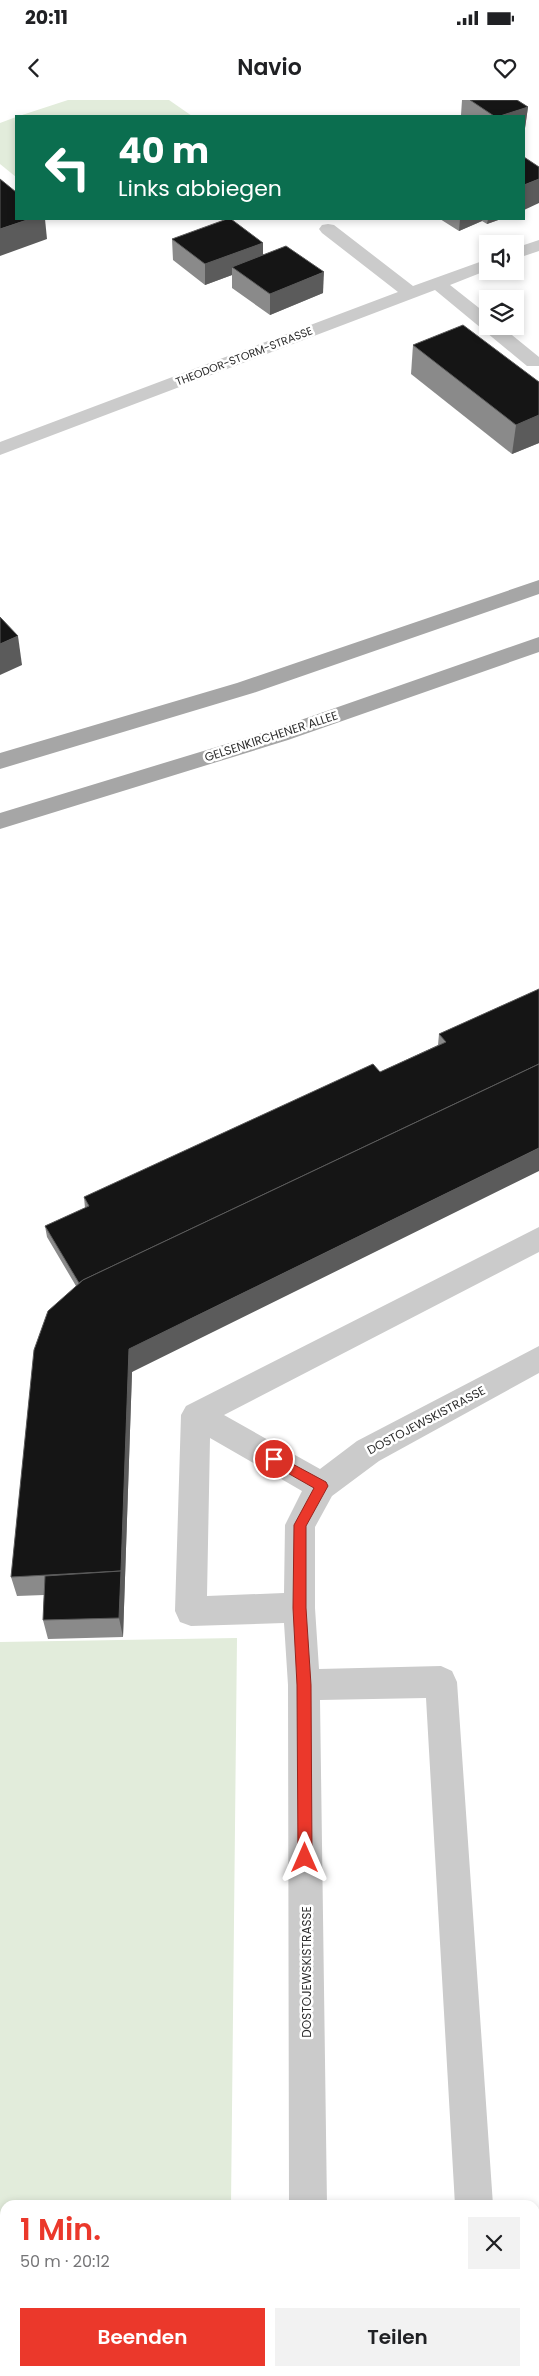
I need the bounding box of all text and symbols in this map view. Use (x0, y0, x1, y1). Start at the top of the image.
text: 20:11 (25, 4, 68, 31)
text: Navio (237, 52, 302, 83)
icon: back (20, 54, 48, 82)
icon: heart (491, 54, 519, 82)
text: 40 m (118, 126, 209, 175)
icon: left (35, 135, 100, 200)
text: Links abbiegen (118, 173, 282, 204)
map controls (479, 235, 524, 335)
button: sound (479, 235, 524, 280)
button: layers (479, 290, 524, 335)
street label: THEODOR-STORM-STRASSE (173, 322, 315, 390)
street label: GELSENKIRCHENER ALLEE (202, 706, 340, 766)
street label: DOSTOJEWSKISTRASSE (364, 1382, 488, 1458)
pin (253, 1438, 295, 1480)
icon: arrive (260, 1445, 288, 1473)
position arrow (278, 1831, 330, 1883)
street label: DOSTOJEWSKISTRASSE (298, 1906, 315, 2038)
text: 1 Min. (20, 2208, 101, 2251)
button: close (468, 2217, 520, 2269)
text: 50 m · 20:12 (20, 2250, 110, 2273)
button: Beenden (20, 2308, 265, 2366)
button: Teilen (275, 2308, 520, 2366)

